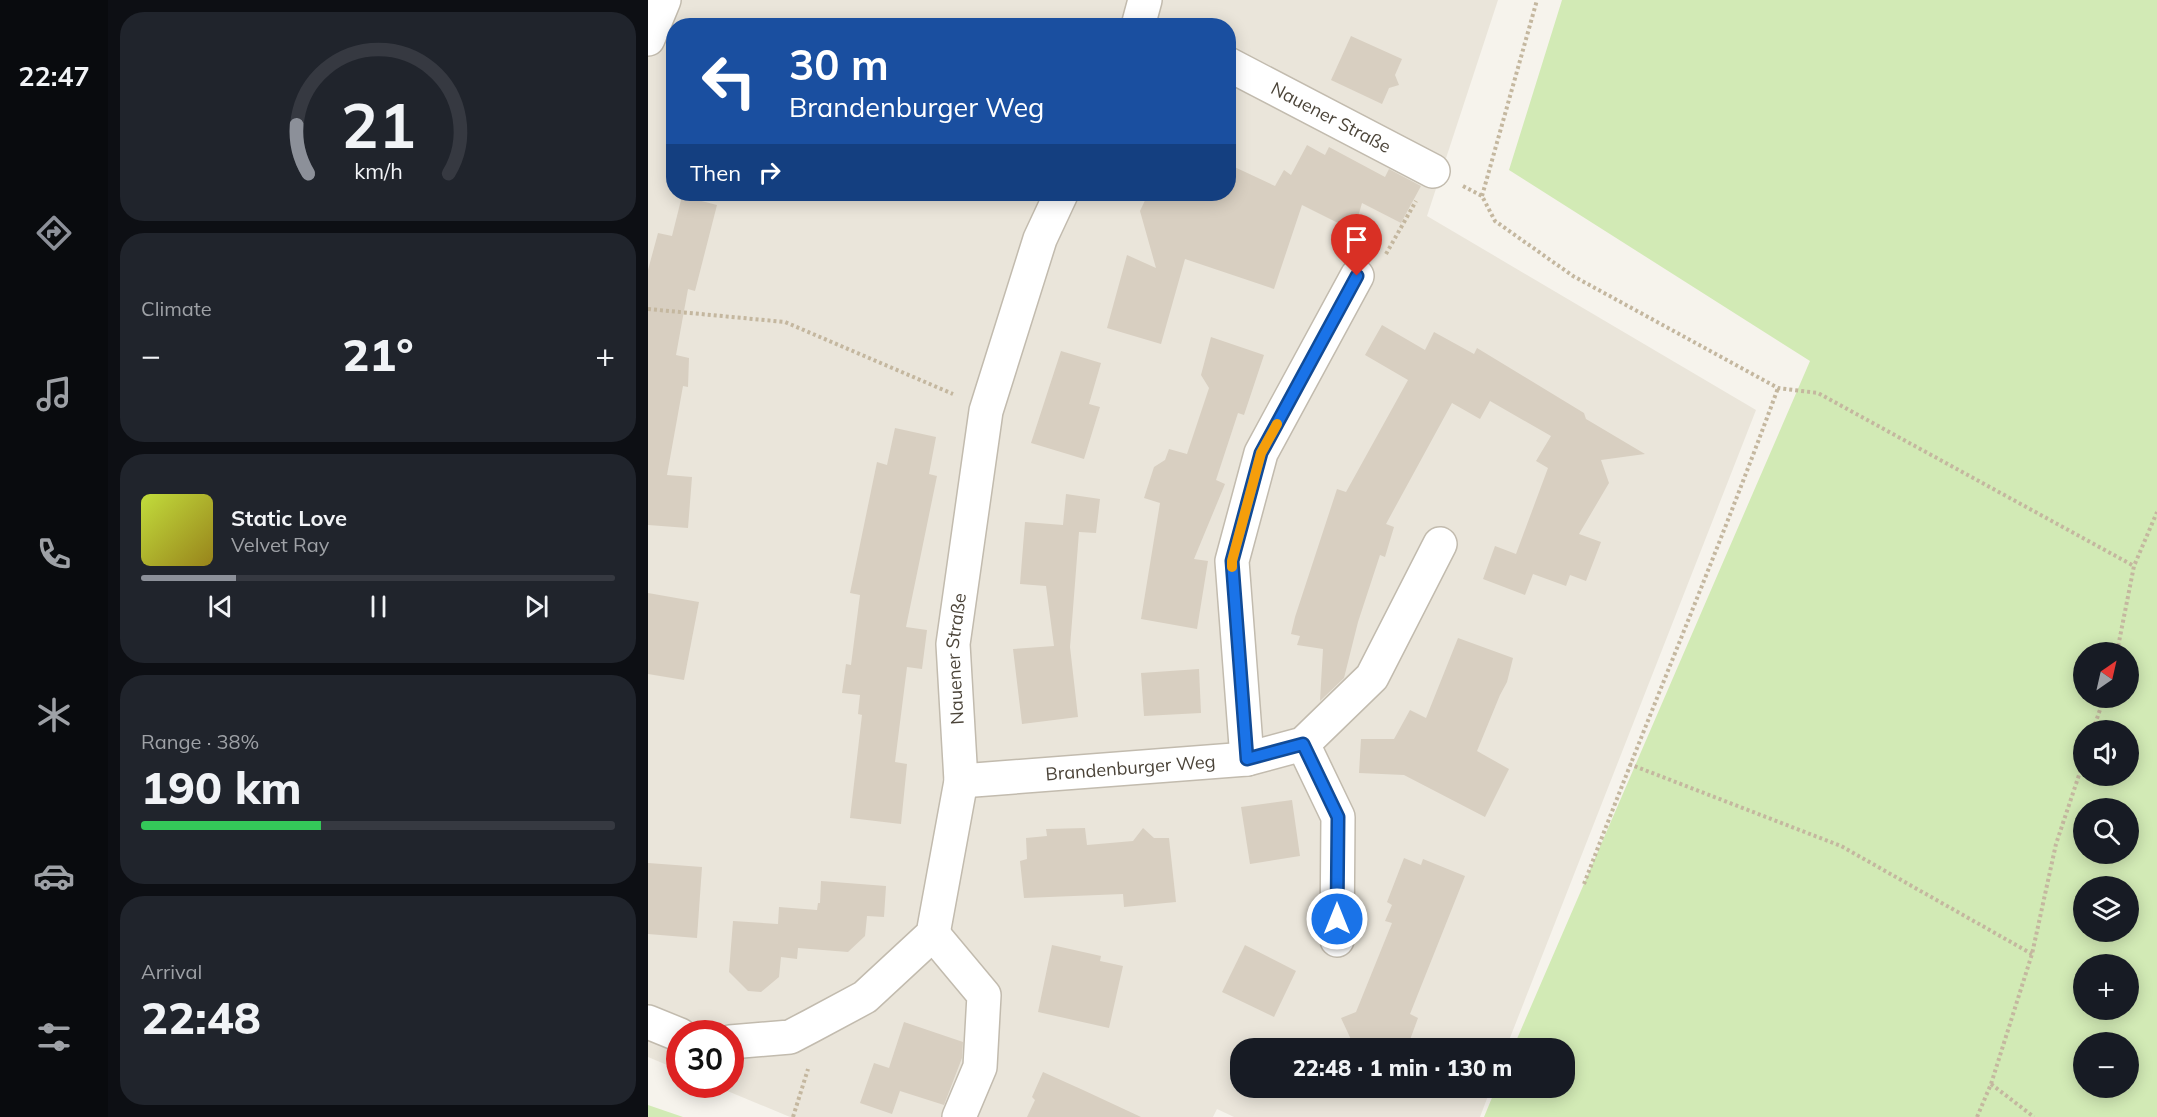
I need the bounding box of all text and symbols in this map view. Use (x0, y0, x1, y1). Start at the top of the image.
text: 30 m (789, 38, 889, 91)
icon: left (690, 42, 768, 120)
text: 22:47 (18, 59, 90, 93)
street label: Nauener Straße (1267, 76, 1395, 158)
text: 21 (341, 85, 415, 164)
text: Brandenburger Weg (789, 90, 1044, 124)
icon: right (753, 156, 786, 189)
text: km/h (354, 157, 402, 184)
text: Then (690, 159, 741, 187)
icon: directions (33, 212, 75, 254)
pin (1331, 214, 1382, 276)
icon: arrive (1340, 223, 1373, 256)
text: Climate (141, 296, 212, 321)
text: 21° (342, 326, 414, 382)
text: − (141, 334, 161, 375)
text: + (595, 334, 615, 375)
icon: music (33, 373, 75, 415)
text: Static Love (231, 504, 347, 532)
text: Velvet Ray (231, 532, 329, 557)
icon: phone (33, 533, 75, 575)
icon: previous (204, 590, 237, 623)
icon: pause (362, 590, 395, 623)
icon: next (520, 590, 553, 623)
street label: Nauener Straße (940, 591, 971, 725)
north arrow (2073, 642, 2139, 708)
map controls (2073, 642, 2139, 1098)
icon: climate (33, 694, 75, 736)
button: sound (2073, 720, 2139, 786)
text: Range · 38% (141, 729, 259, 754)
street label: Brandenburger Weg (1045, 749, 1216, 785)
text: 190 km (141, 759, 302, 815)
button: search (2073, 798, 2139, 864)
icon: car (33, 855, 75, 897)
button: layers (2073, 876, 2139, 942)
position arrow (1305, 887, 1369, 951)
button: + (2073, 954, 2139, 1020)
text: Arrival (141, 959, 202, 984)
text: 22:48 (141, 989, 261, 1045)
icon: filters (33, 1016, 75, 1058)
speed limit sign: 30 (666, 1020, 744, 1098)
button: − (2073, 1032, 2139, 1098)
text: 22:48 · 1 min · 130 m (1293, 1054, 1512, 1082)

